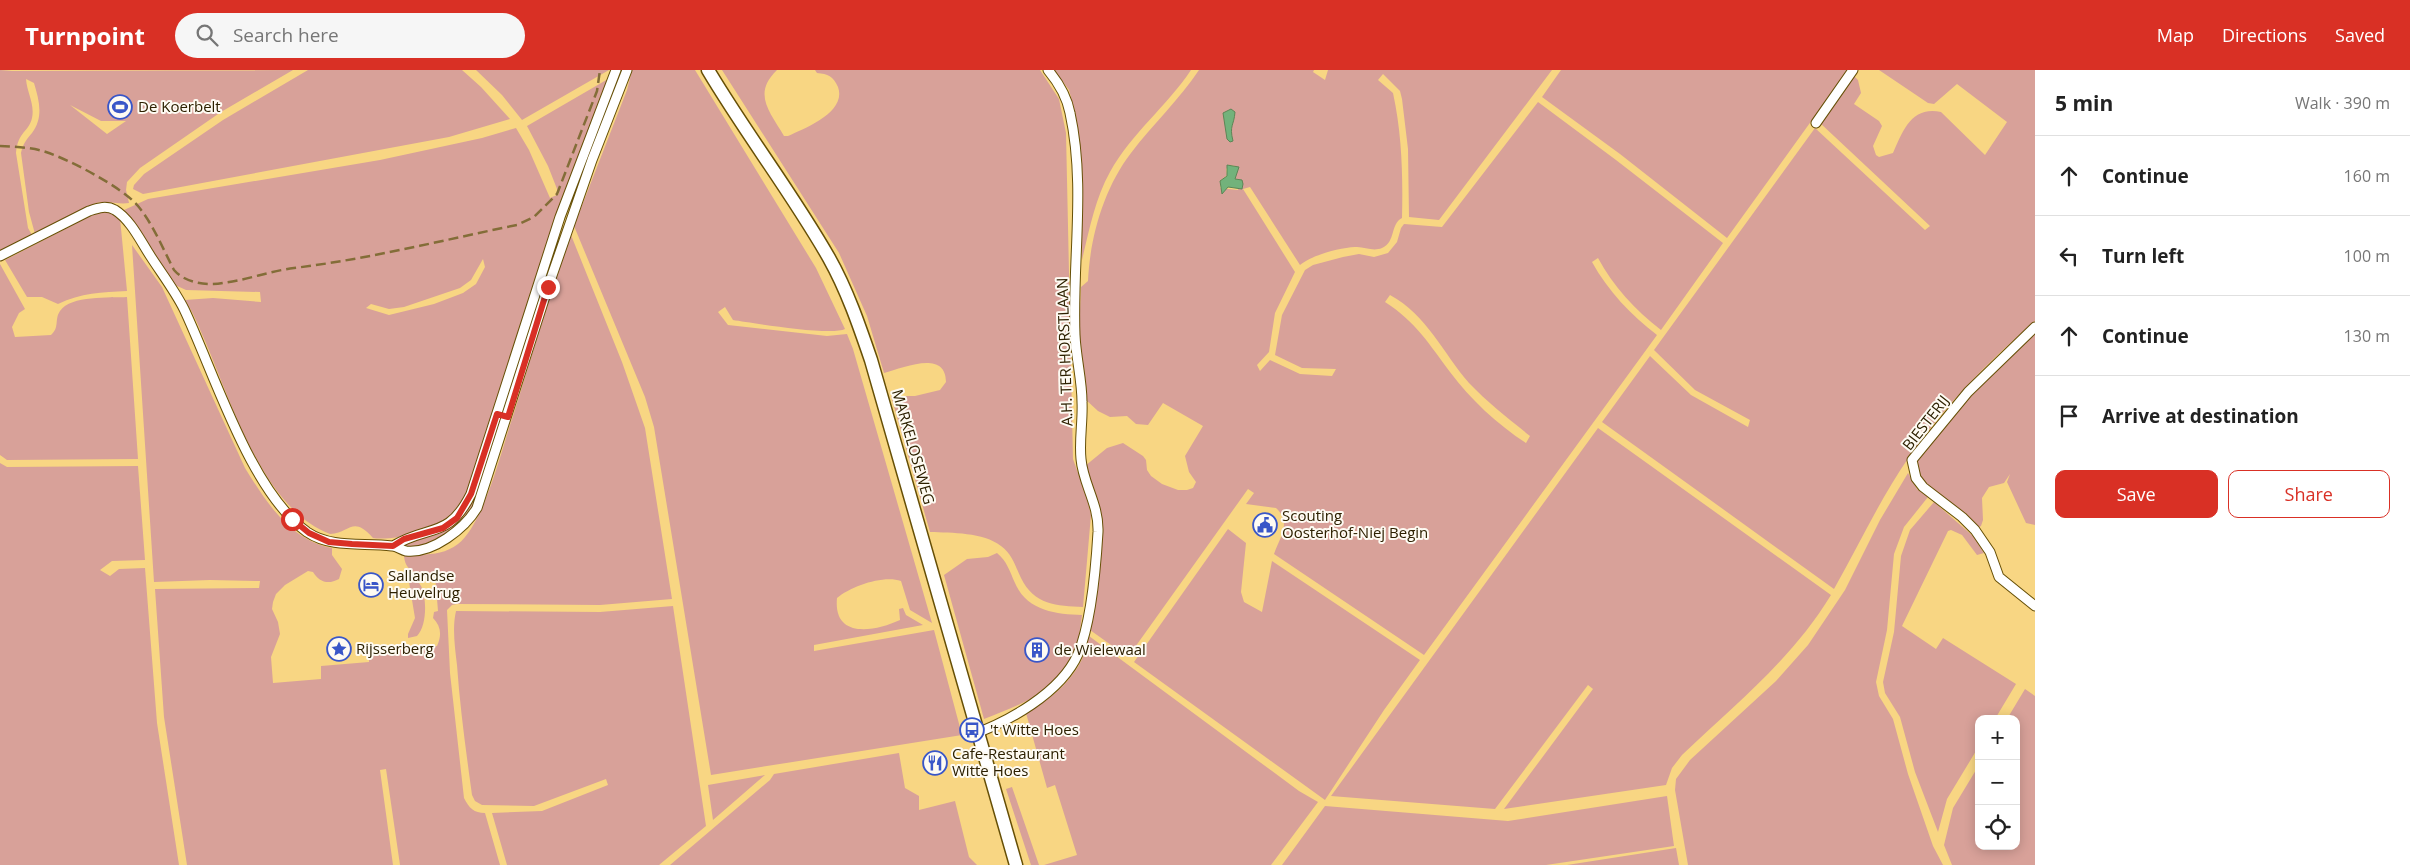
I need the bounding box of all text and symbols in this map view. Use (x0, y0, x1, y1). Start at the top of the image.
search box (175, 13, 525, 58)
text: Turnpoint (25, 19, 145, 52)
icon: search (193, 21, 221, 49)
text: Search here (233, 22, 339, 48)
text: Map (2157, 23, 2194, 47)
text: Directions (2222, 23, 2307, 47)
text: Saved (2335, 23, 2385, 47)
text: 5 min (2055, 89, 2113, 117)
text: Walk · 390 m (2295, 92, 2390, 114)
sports icon: De Koerbelt (107, 94, 133, 120)
place label: De Koerbelt (138, 96, 221, 116)
icon: ahead (2055, 162, 2083, 190)
text: Continue (2102, 163, 2189, 189)
text: 160 m (2344, 165, 2390, 187)
icon: left (2055, 242, 2083, 270)
text: Turn left (2102, 243, 2184, 269)
text: 100 m (2344, 245, 2390, 267)
route end (537, 276, 560, 299)
street label: A.H. TER HORSTLAAN (1051, 277, 1077, 427)
icon: ahead (2055, 322, 2083, 350)
text: Continue (2102, 323, 2189, 349)
text: 130 m (2344, 325, 2390, 347)
street label: MARKELOSEWEG (888, 387, 940, 507)
street label: BIESTERIJ (1897, 391, 1953, 454)
icon: arrive (2055, 402, 2083, 430)
text: Arrive at destination (2102, 403, 2299, 429)
button: Save (2055, 470, 2218, 518)
button: Share (2228, 470, 2390, 518)
place label: Scouting Oosterhof-Niej Begin (1282, 505, 1428, 542)
route start (281, 508, 304, 531)
public building icon: Scouting Oosterhof-Niej Begin (1252, 512, 1278, 538)
place label: Sallandse Heuvelrug (388, 565, 460, 602)
hotel icon: Sallandse Heuvelrug (358, 572, 384, 598)
place icon: Rijsserberg (326, 636, 352, 662)
building icon: de Wielewaal (1024, 637, 1050, 663)
place label: Rijsserberg (356, 638, 434, 658)
place label: de Wielewaal (1054, 639, 1146, 659)
map controls (1975, 715, 2020, 850)
button: + (1975, 715, 2020, 760)
bus stop icon: 't Witte Hoes (959, 717, 985, 743)
place label: 't Witte Hoes (990, 719, 1079, 739)
place label: Cafe-Restaurant Witte Hoes (952, 743, 1065, 780)
restaurant icon: Cafe-Restaurant Witte Hoes (922, 750, 948, 776)
button: − (1975, 760, 2020, 805)
button: locate (1975, 805, 2020, 850)

